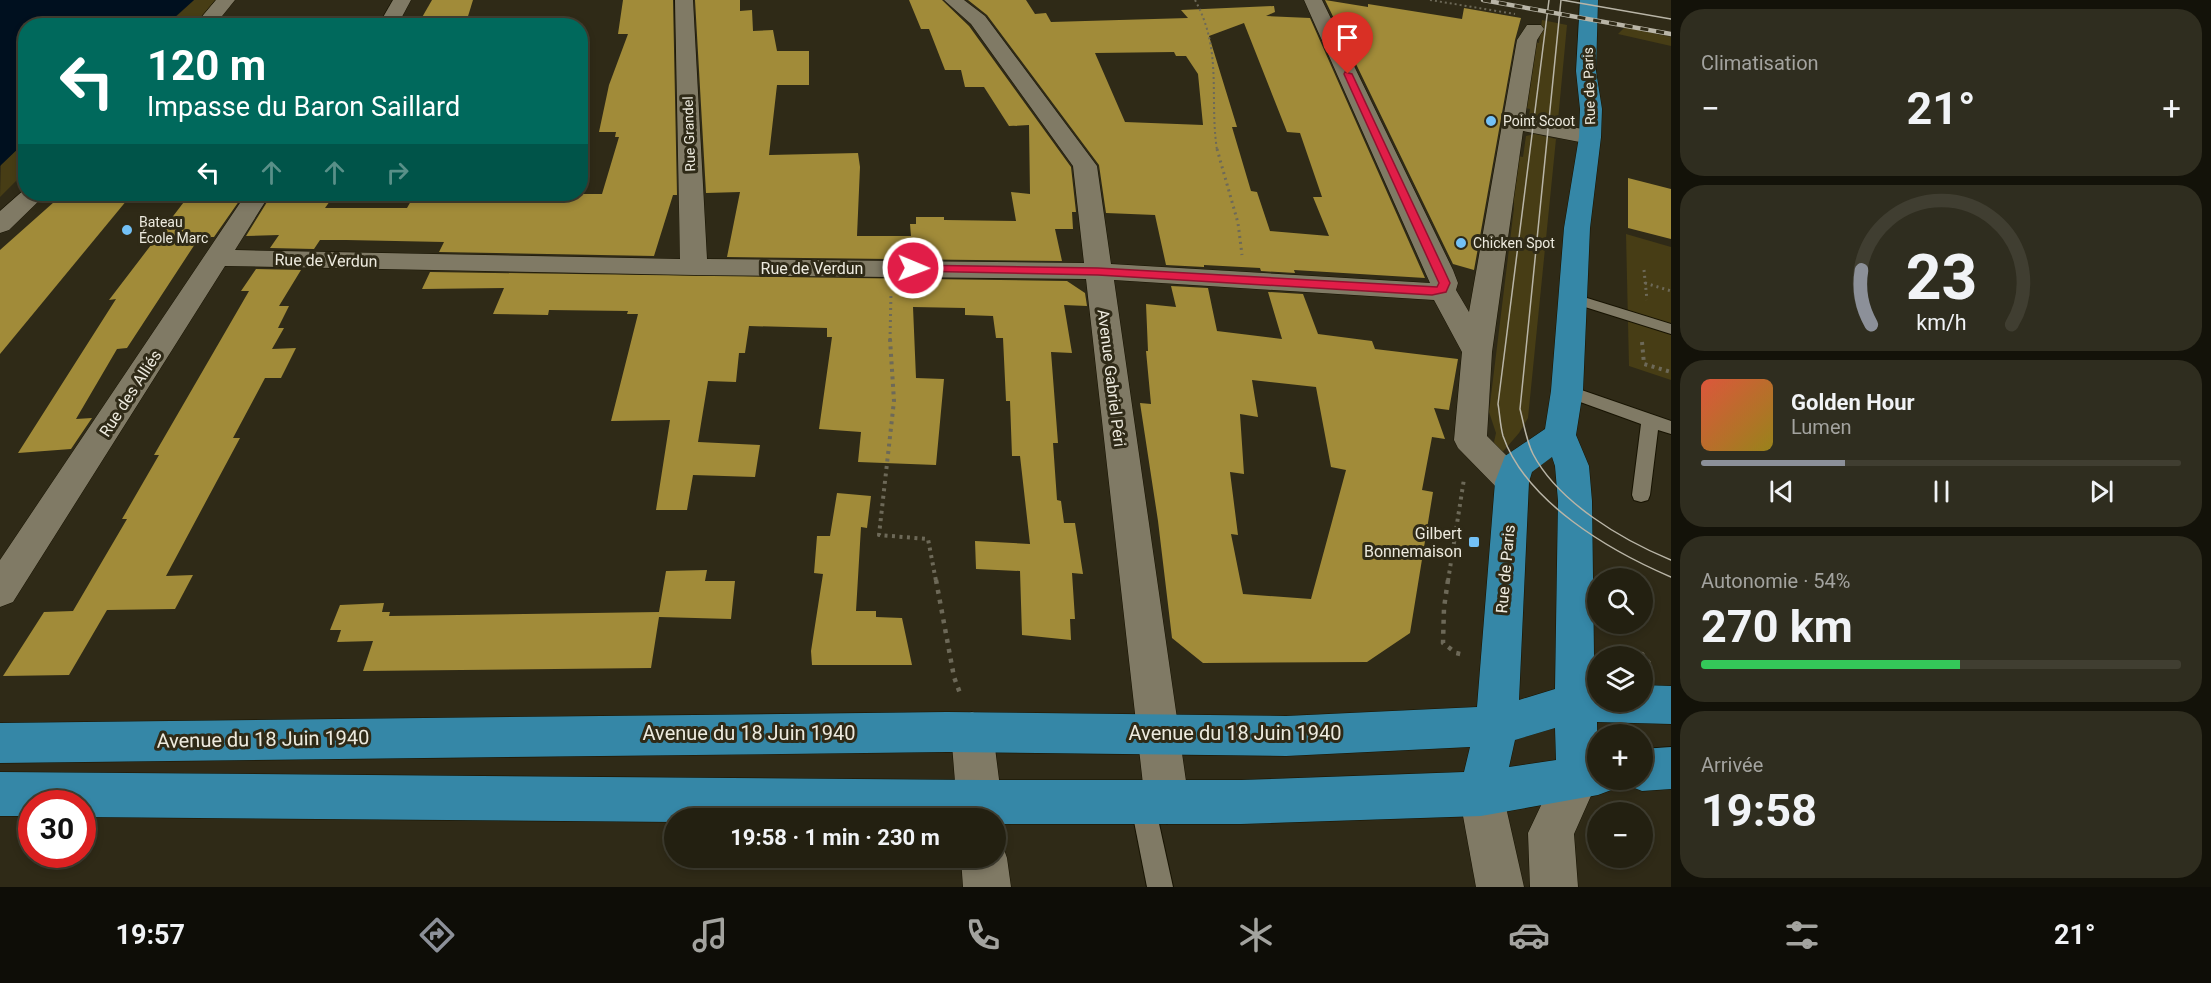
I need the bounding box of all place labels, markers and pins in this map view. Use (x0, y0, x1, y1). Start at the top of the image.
pin (1322, 12, 1373, 74)
place label: Point Scoot (1503, 113, 1576, 129)
marker: Point Scoot (1484, 114, 1498, 128)
place label: Bateau École Marc (139, 214, 208, 246)
marker: Bateau École Marc (120, 223, 134, 237)
place label: Chicken Spot (1473, 235, 1555, 251)
marker: Chicken Spot (1454, 236, 1468, 250)
place label: Gilbert Bonnemaison (1364, 524, 1462, 561)
marker: Gilbert Bonnemaison (1467, 535, 1481, 549)

